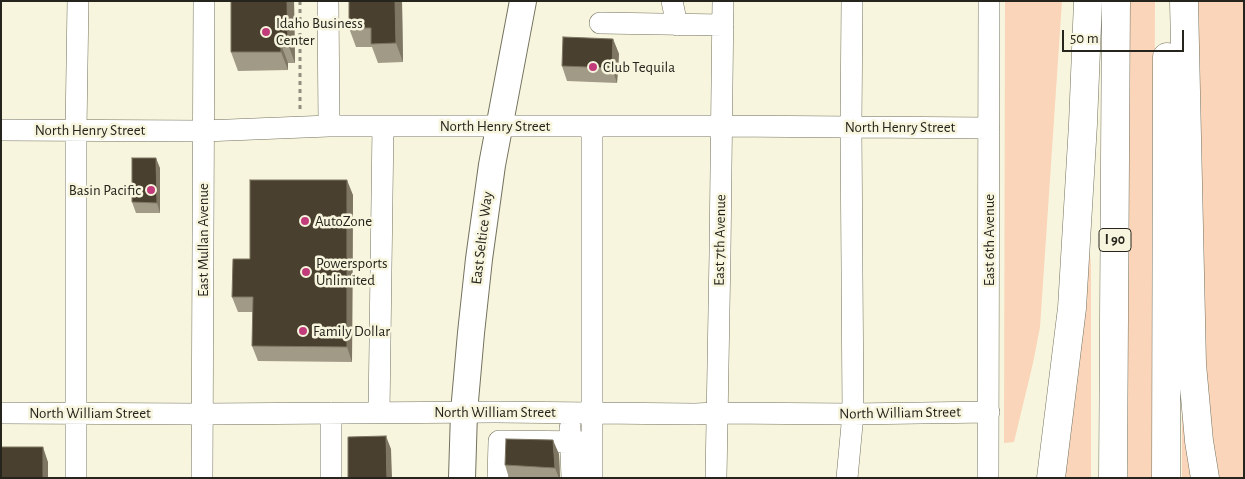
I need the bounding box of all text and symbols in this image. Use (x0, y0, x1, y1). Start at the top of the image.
place label: Idaho Business Center (276, 14, 363, 49)
scale bar (1065, 20, 1188, 52)
marker: Idaho Business Center (260, 26, 272, 38)
text: 50 m (1070, 31, 1099, 46)
place label: Club Tequila (603, 58, 675, 76)
marker: Club Tequila (587, 61, 599, 73)
street label: North Henry Street (440, 117, 550, 135)
street label: North Henry Street (845, 118, 955, 136)
street label: North Henry Street (35, 121, 145, 139)
place label: Basin Pacific (69, 181, 141, 199)
street label: East Mullan Avenue (194, 183, 212, 297)
marker: Basin Pacific (145, 184, 157, 196)
street label: East Seltice Way (467, 191, 497, 285)
street label: East 7th Avenue (710, 194, 730, 286)
street label: East 6th Avenue (980, 194, 998, 286)
place label: AutoZone (315, 212, 372, 230)
marker: AutoZone (299, 215, 311, 227)
road number: I 90 (1099, 228, 1131, 252)
place label: Powersports Unlimited (316, 254, 388, 289)
marker: Powersports Unlimited (300, 266, 312, 278)
place label: Family Dollar (313, 322, 390, 340)
marker: Family Dollar (297, 325, 309, 337)
street label: North William Street (434, 403, 556, 421)
street label: North William Street (839, 403, 961, 423)
street label: North William Street (29, 404, 151, 422)

